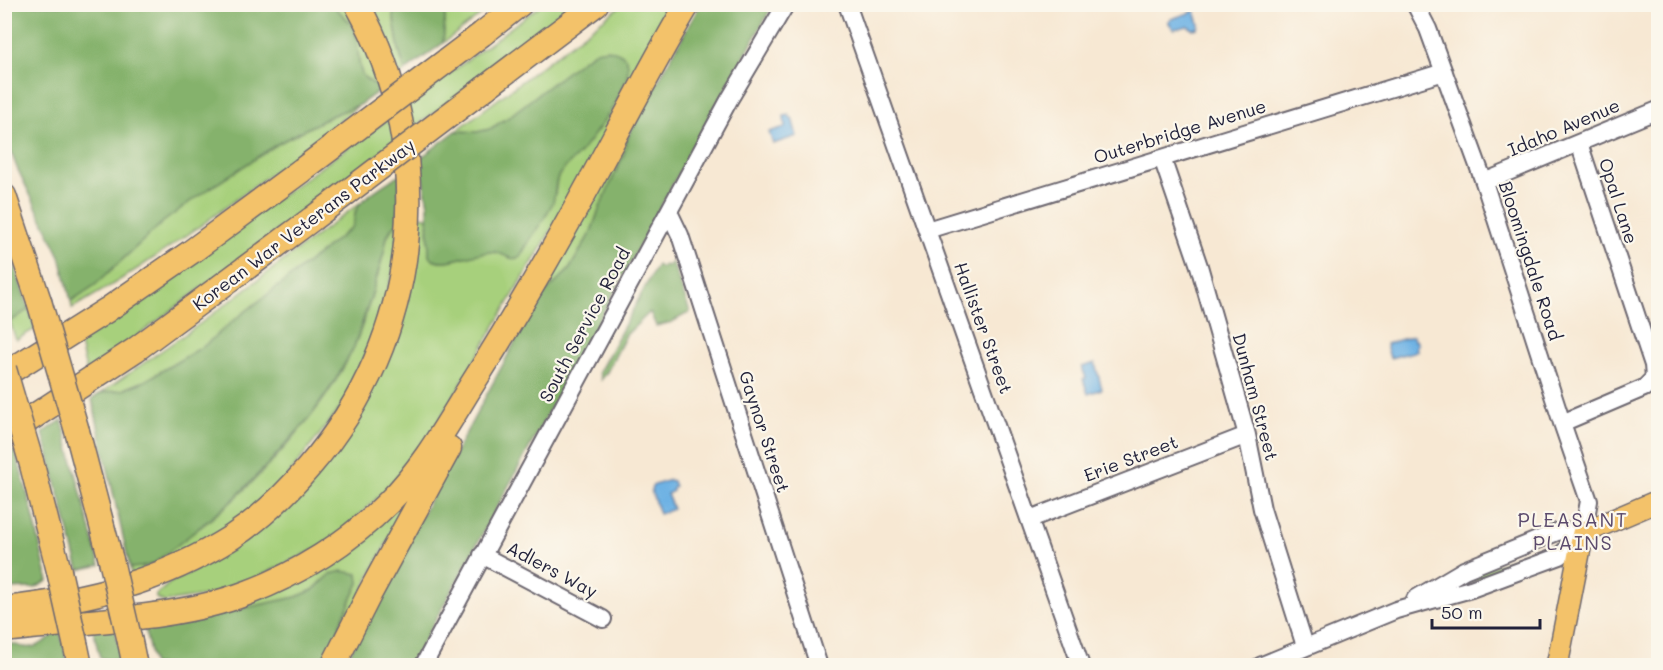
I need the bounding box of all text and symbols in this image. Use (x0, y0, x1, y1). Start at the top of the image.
street label: Outerbridge Avenue (1090, 93, 1269, 169)
street label: Idaho Avenue (1504, 93, 1623, 161)
street label: Korean War Veterans Parkway (187, 133, 419, 316)
street label: Opal Lane (1594, 155, 1644, 247)
street label: Bloomingdale Road (1494, 178, 1568, 343)
street label: South Service Road (533, 243, 635, 406)
street label: Hallister Street (949, 258, 1019, 397)
street label: Dunham Street (1227, 330, 1285, 463)
street label: Gaynor Street (734, 368, 796, 496)
street label: Erie Street (1080, 429, 1181, 487)
district label: PLEASANT PLAINS (1517, 506, 1629, 555)
street label: Adlers Way (503, 535, 602, 603)
scale bar (1432, 592, 1540, 630)
text: 50 m (1441, 600, 1483, 624)

